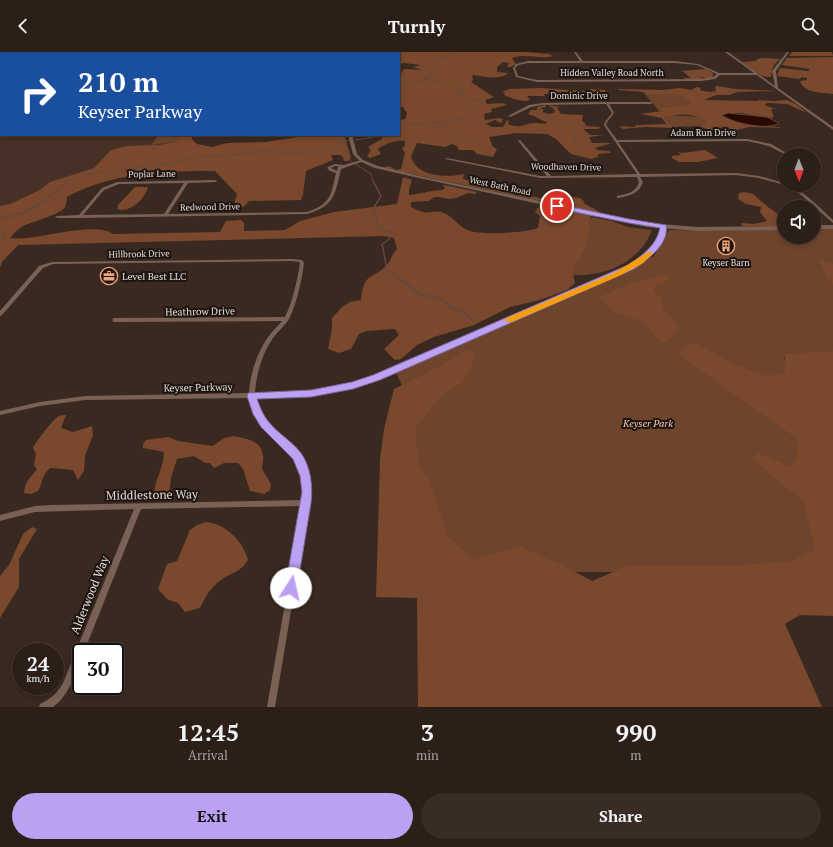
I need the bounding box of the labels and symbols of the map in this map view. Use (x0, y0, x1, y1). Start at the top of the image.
street label: Hidden Valley Road North (560, 67, 664, 79)
street label: Dominic Drive (550, 90, 608, 102)
street label: Adam Run Drive (670, 127, 736, 139)
north arrow (777, 148, 821, 192)
street label: Woodhaven Drive (531, 160, 602, 174)
street label: Poplar Lane (128, 168, 176, 180)
street label: West Bath Road (468, 174, 532, 198)
pin (540, 189, 574, 223)
street label: Redwood Drive (180, 200, 241, 214)
building icon: Keyser Barn (716, 236, 736, 256)
street label: Hillbrook Drive (108, 247, 170, 261)
place label: Keyser Barn (702, 257, 750, 269)
office icon: Level Best LLC (99, 266, 119, 286)
place label: Level Best LLC (122, 270, 187, 283)
street label: Heathrow Drive (165, 304, 235, 319)
street label: Keyser Parkway (163, 380, 234, 395)
park label: Keyser Park (622, 417, 673, 430)
street label: Middlestone Way (106, 486, 199, 503)
street label: Alderwood Way (67, 553, 112, 636)
position arrow (270, 567, 312, 609)
speed limit sign: 30 (72, 643, 124, 695)

